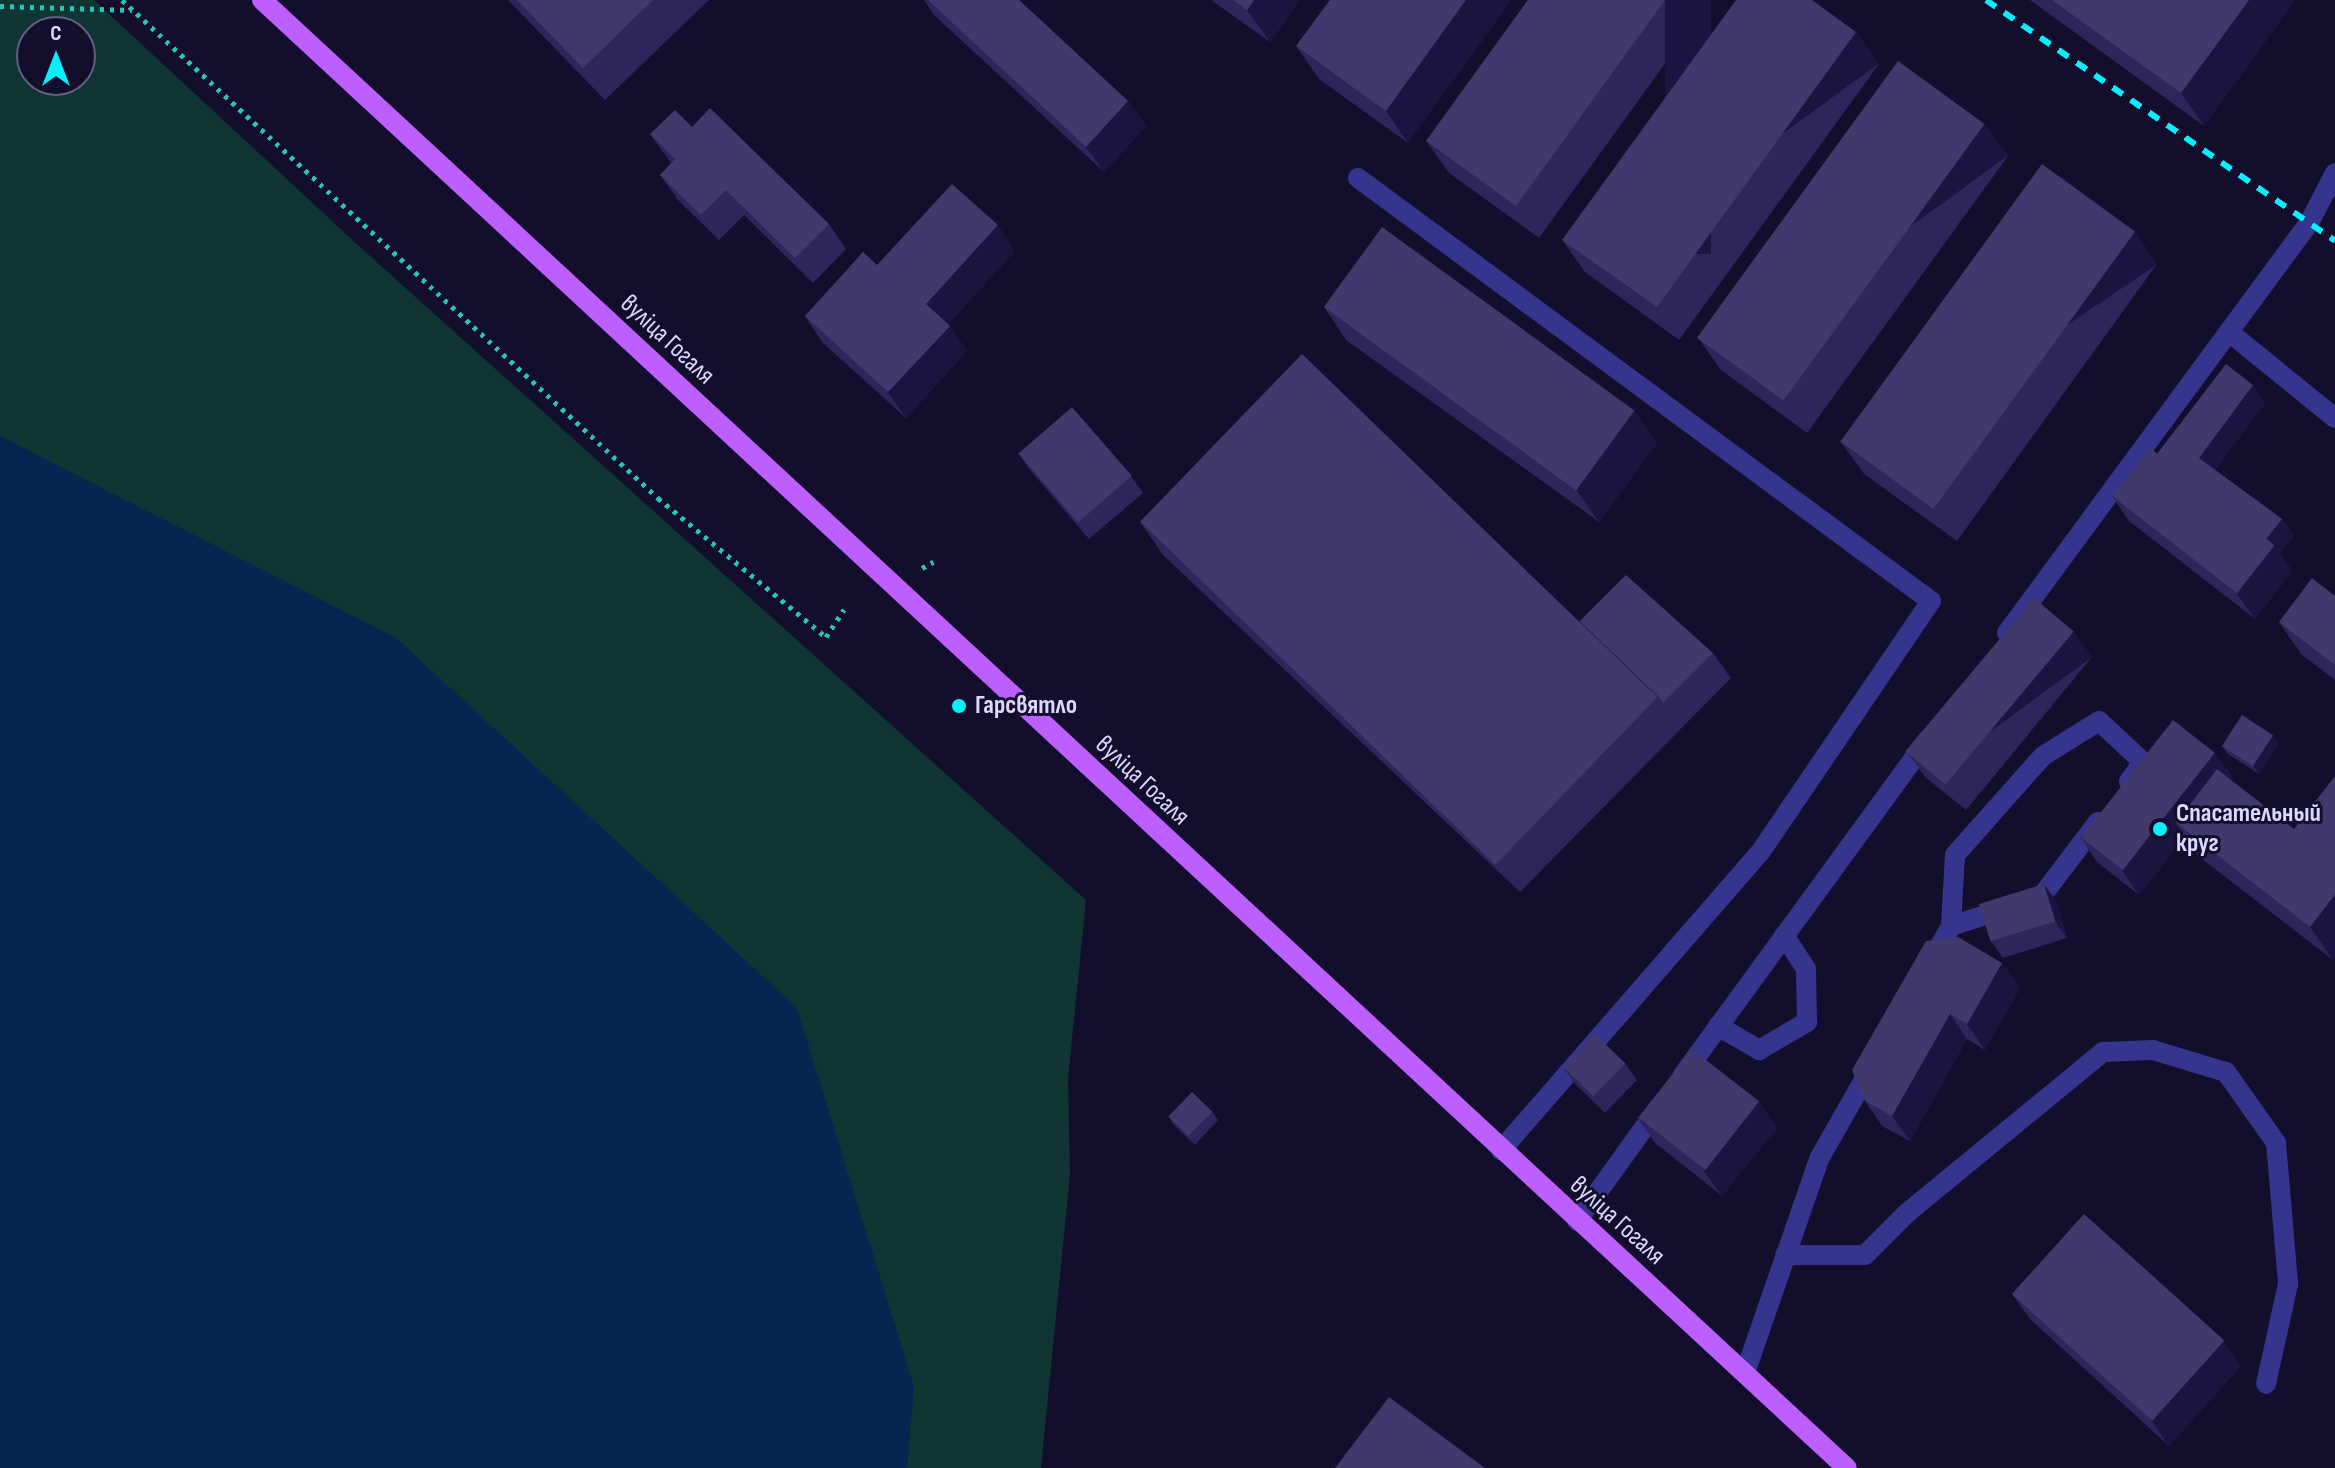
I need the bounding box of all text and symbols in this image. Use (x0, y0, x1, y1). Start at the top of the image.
north arrow (16, 16, 96, 96)
text: С (50, 20, 62, 47)
street label: вуліца Гогаля (613, 289, 721, 391)
place label: Гарсвятло (975, 690, 1077, 722)
marker: Гарсвятло (950, 697, 968, 715)
street label: вуліца Гогаля (1088, 730, 1196, 832)
place label: Спасательный круг (2176, 798, 2321, 860)
marker: Спасательный круг (2151, 820, 2169, 838)
street label: вуліца Гогаля (1563, 1170, 1671, 1272)

